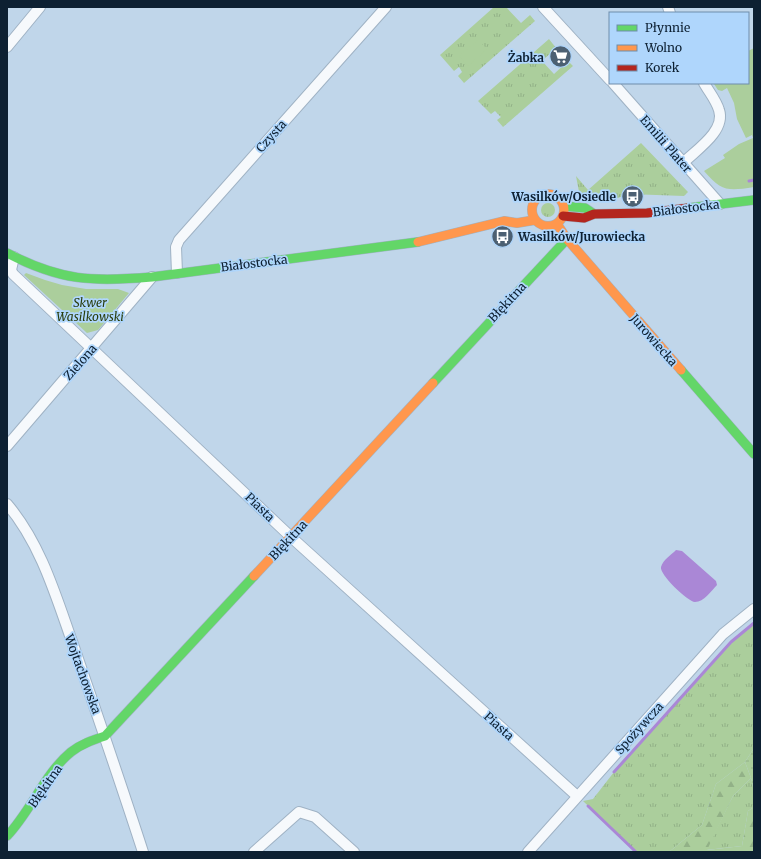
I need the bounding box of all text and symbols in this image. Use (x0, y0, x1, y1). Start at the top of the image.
legend (609, 12, 749, 84)
text: Płynnie (645, 20, 690, 35)
text: Wolno (644, 40, 682, 55)
supermarket icon: Żabka (547, 44, 573, 70)
place label: Żabka (508, 50, 544, 65)
text: Korek (645, 60, 680, 75)
street label: Emilii Plater (637, 112, 695, 176)
street label: Czysta (253, 116, 290, 155)
bus stop icon: Wasilków/Osiedle (619, 183, 645, 209)
place label: Wasilków/Osiedle (511, 189, 616, 204)
street label: Białostocka (652, 196, 721, 220)
bus stop icon: Wasilków/Jurowiecka (490, 223, 516, 249)
place label: Wasilków/Jurowiecka (517, 229, 646, 244)
street label: Białostocka (220, 251, 289, 275)
street label: Błękitna (485, 279, 530, 325)
park label: Skwer Wasilkowski (56, 295, 124, 324)
street label: Jurowiecka (627, 310, 681, 370)
street label: Zielona (60, 340, 100, 383)
street label: Piasta (242, 489, 278, 525)
street label: Błękitna (266, 517, 311, 563)
street label: Wojtachowska (61, 631, 105, 716)
street label: Spożywcza (612, 698, 667, 757)
street label: Piasta (481, 709, 517, 744)
street label: Błękitna (25, 761, 66, 810)

